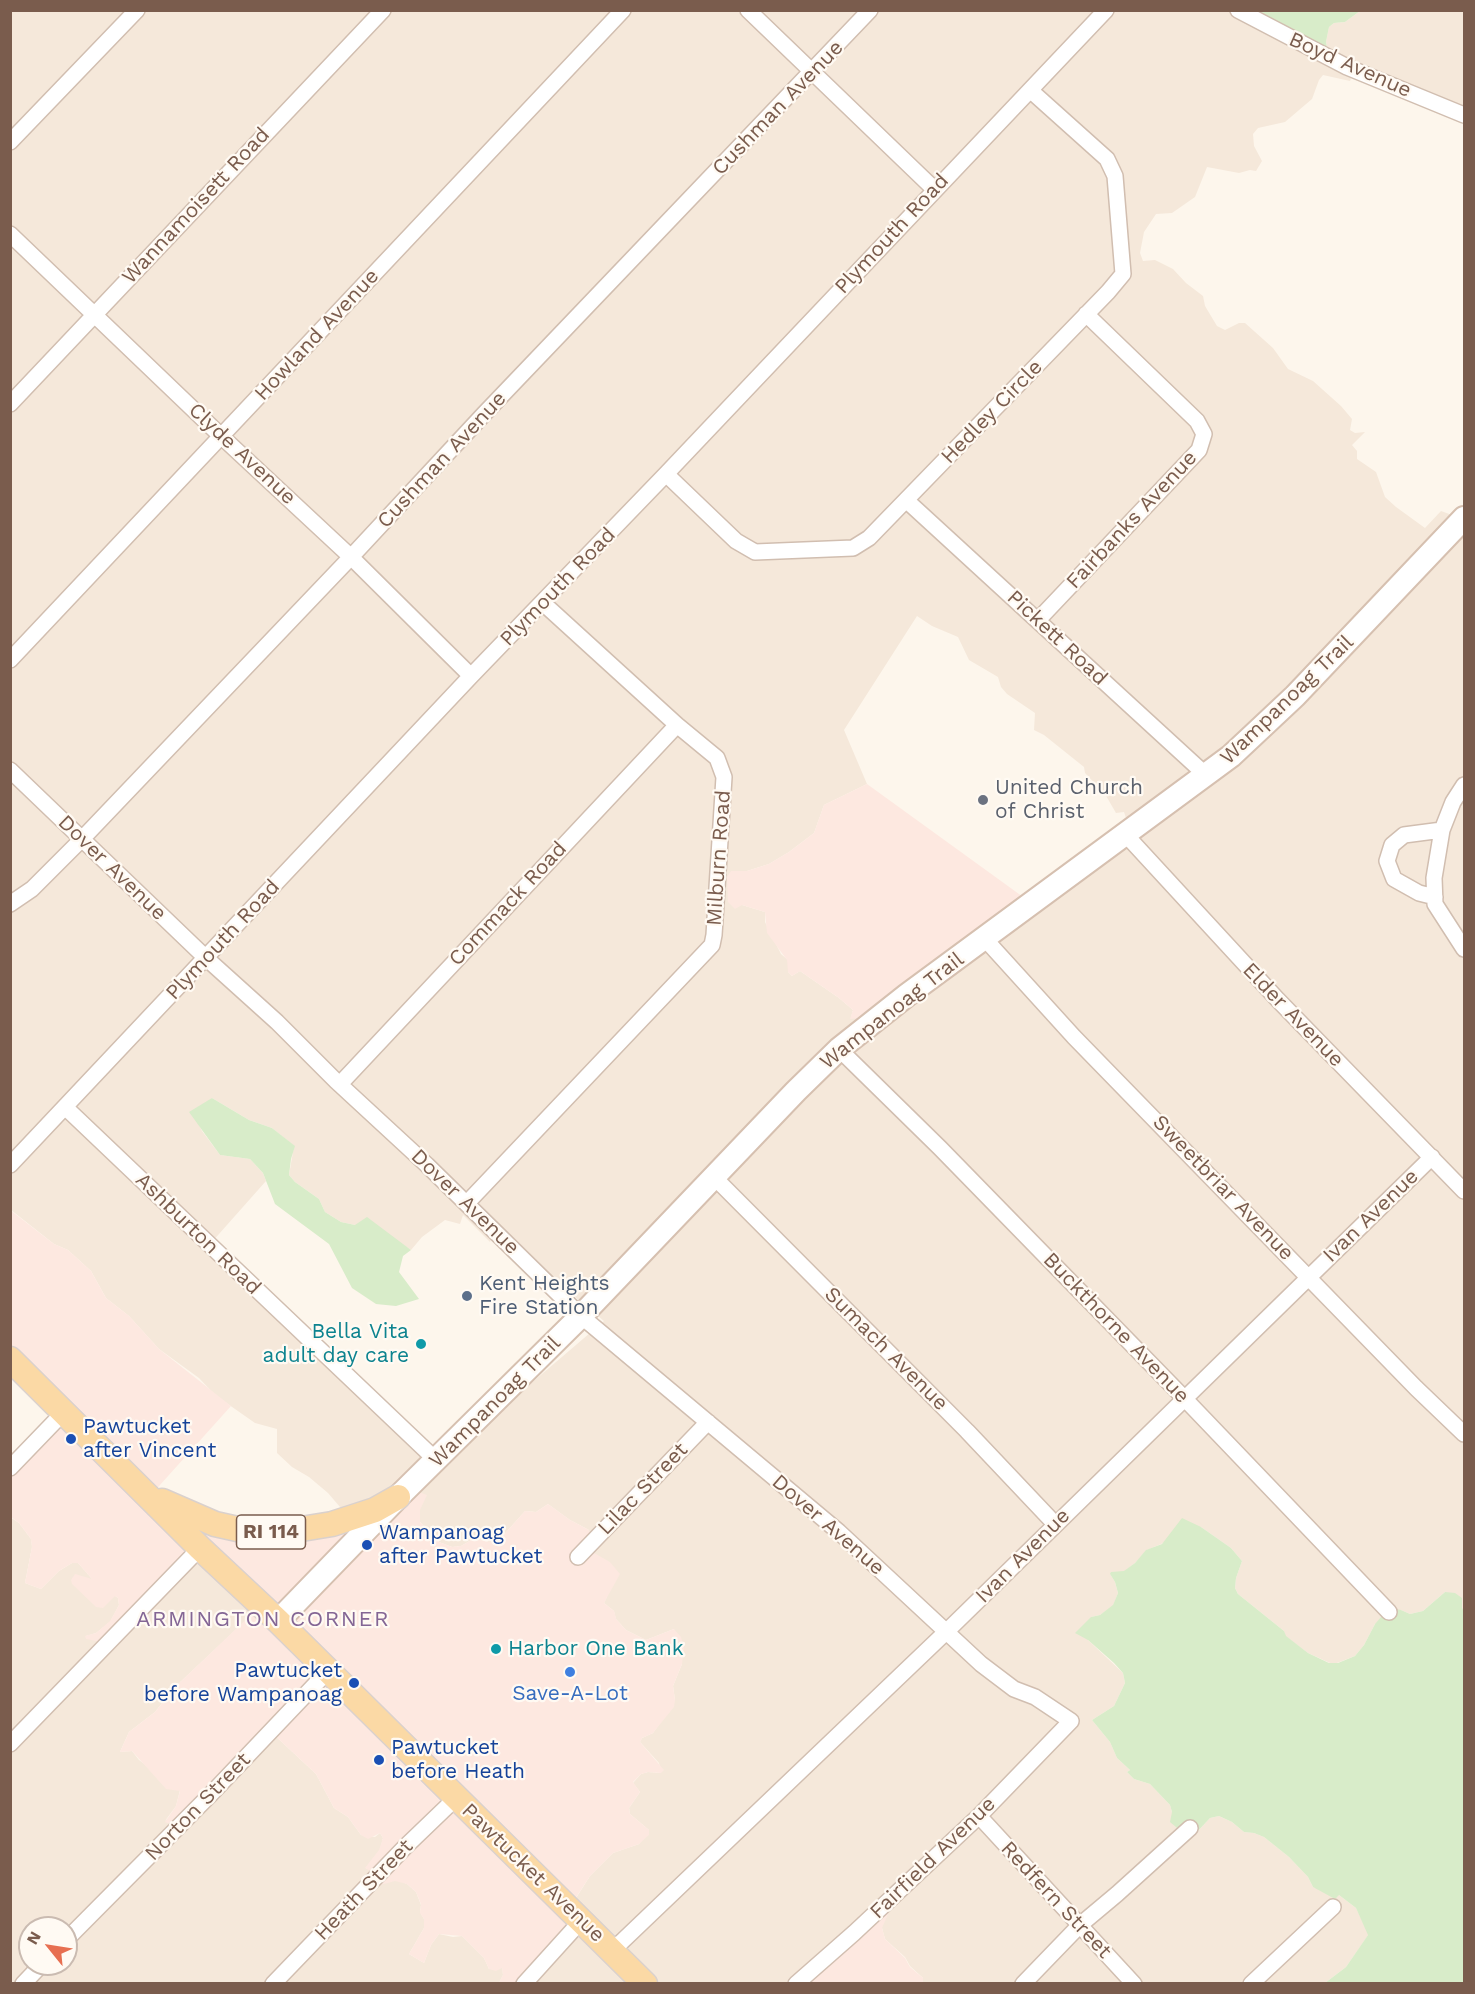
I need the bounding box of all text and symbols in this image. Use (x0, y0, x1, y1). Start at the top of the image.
street label: Boyd Avenue (1285, 27, 1415, 103)
street label: Cushman Avenue (707, 35, 849, 181)
street label: Wannamoisett Road (117, 122, 275, 290)
street label: Plymouth Road (830, 169, 954, 299)
street label: Howland Avenue (249, 264, 385, 406)
street label: Hedley Circle (936, 355, 1048, 469)
street label: Cushman Avenue (372, 386, 512, 534)
street label: Clyde Avenue (183, 398, 301, 510)
street label: Fairbanks Avenue (1061, 446, 1203, 594)
street label: Plymouth Road (495, 522, 621, 652)
street label: Pickett Road (1002, 585, 1112, 691)
street label: Wampanoag Trail (1215, 630, 1359, 770)
place label: United Church of Christ (995, 775, 1143, 825)
street label: Milburn Road (702, 789, 736, 927)
marker: United Church of Christ (976, 793, 990, 807)
street label: Dover Avenue (53, 810, 171, 926)
street label: Commack Road (444, 837, 572, 971)
street label: Plymouth Road (161, 875, 285, 1005)
street label: Wampanoag Trail (815, 947, 969, 1075)
street label: Elder Avenue (1237, 958, 1349, 1072)
street label: Sweetbriar Avenue (1147, 1110, 1299, 1266)
street label: Dover Avenue (406, 1144, 524, 1260)
street label: Ivan Avenue (1318, 1164, 1424, 1268)
street label: Ashburton Road (130, 1168, 266, 1300)
street label: Buckthorne Avenue (1038, 1247, 1194, 1409)
place label: Kent Heights Fire Station (479, 1271, 610, 1321)
street label: Sumach Avenue (819, 1282, 953, 1416)
marker: Kent Heights Fire Station (460, 1289, 474, 1303)
place label: Bella Vita adult day care (263, 1319, 409, 1369)
street label: Wampanoag Trail (424, 1331, 566, 1473)
marker: Bella Vita adult day care (414, 1337, 428, 1351)
place label: Pawtucket after Vincent (83, 1414, 216, 1464)
marker: Pawtucket after Vincent (64, 1432, 78, 1446)
street label: Lilac Street (593, 1438, 693, 1540)
street label: Dover Avenue (767, 1469, 889, 1581)
street label: Ivan Avenue (971, 1504, 1075, 1608)
road number: RI 114 (236, 1515, 306, 1549)
place label: Wampanoag after Pawtucket (379, 1520, 542, 1570)
marker: Wampanoag after Pawtucket (360, 1538, 374, 1552)
district label: ARMINGTON CORNER (136, 1607, 390, 1633)
place label: Harbor One Bank (508, 1636, 684, 1662)
marker: Harbor One Bank (489, 1642, 503, 1656)
place label: Pawtucket before Wampanoag (144, 1658, 342, 1708)
marker: Save-A-Lot (563, 1665, 577, 1679)
marker: Pawtucket before Wampanoag (347, 1676, 361, 1690)
place label: Save-A-Lot (512, 1681, 628, 1707)
place label: Pawtucket before Heath (391, 1735, 525, 1785)
street label: Norton Street (140, 1748, 256, 1866)
marker: Pawtucket before Heath (372, 1753, 386, 1767)
street label: Fairfield Avenue (865, 1792, 1001, 1924)
street label: Pawtucket Avenue (456, 1798, 610, 1948)
street label: Heath Street (309, 1834, 419, 1946)
street label: Redfern Street (995, 1836, 1117, 1964)
north arrow (18, 1916, 78, 1976)
text: N (23, 1928, 45, 1948)

